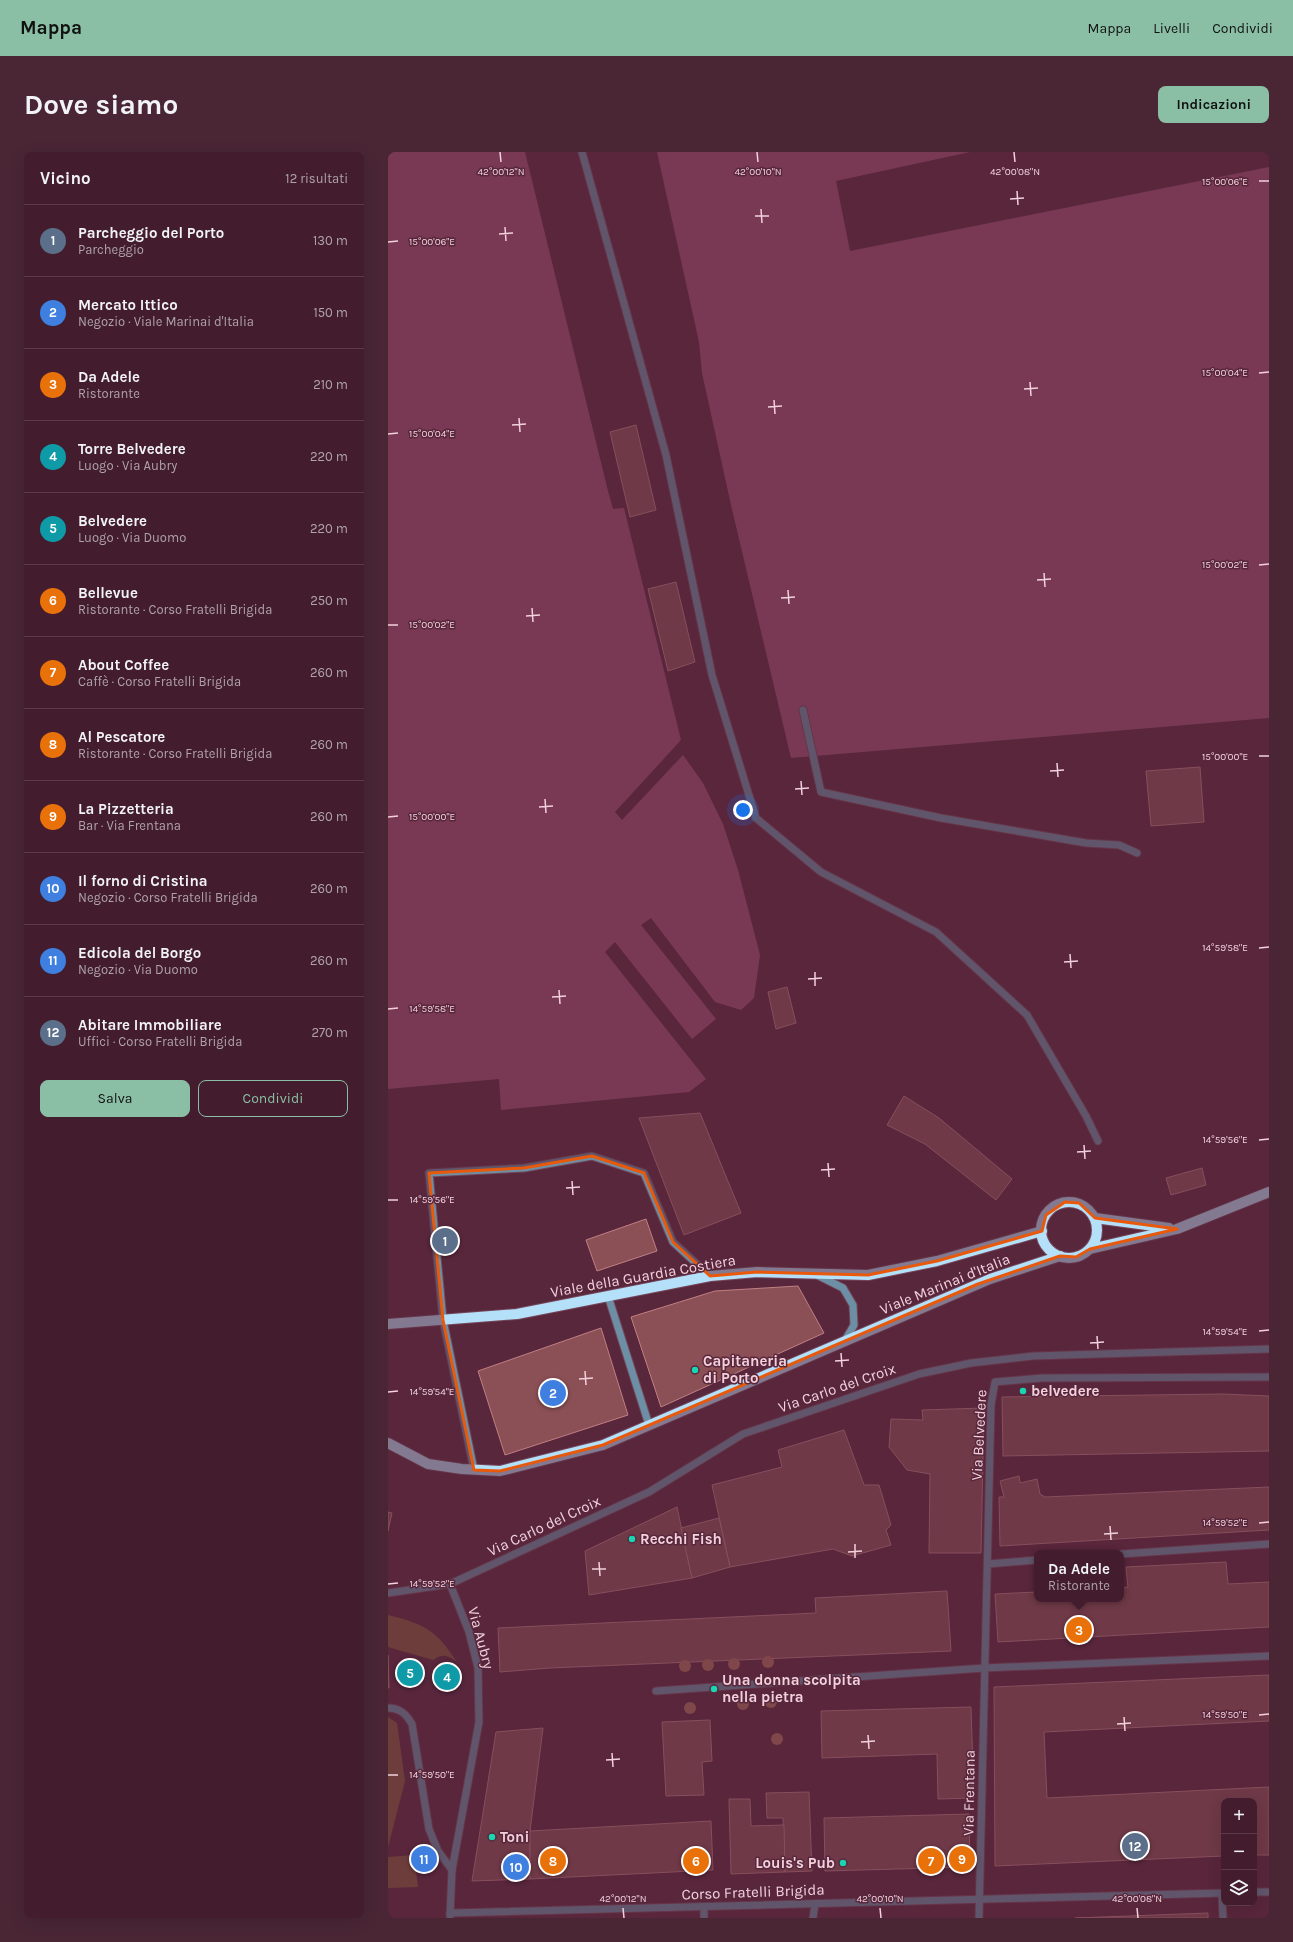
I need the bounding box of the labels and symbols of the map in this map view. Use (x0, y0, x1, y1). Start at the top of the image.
text: 42°00'12"N (478, 166, 525, 178)
text: 42°00'10"N (734, 166, 782, 178)
text: 42°00'08"N (990, 166, 1040, 178)
text: 15°00'06"E (1202, 176, 1248, 188)
text: 15°00'06"E (409, 236, 455, 248)
text: 15°00'04"E (1202, 367, 1248, 379)
text: 15°00'04"E (409, 428, 455, 440)
text: 15°00'02"E (1202, 559, 1248, 571)
text: 15°00'02"E (409, 619, 455, 631)
text: 15°00'00"E (1202, 751, 1248, 763)
your location (733, 800, 753, 820)
text: 15°00'00"E (409, 811, 455, 823)
text: 14°59'58"E (1202, 942, 1248, 954)
text: 14°59'58"E (409, 1003, 455, 1015)
text: 14°59'56"E (1202, 1134, 1248, 1146)
text: 14°59'56"E (409, 1194, 455, 1206)
pin: 1 (432, 1226, 458, 1256)
street label: Viale Marinai d'Italia (877, 1250, 1013, 1318)
street label: Viale della Guardia Costiera (549, 1251, 737, 1301)
text: 14°59'54"E (1203, 1326, 1248, 1338)
place label: Capitaneria di Porto (703, 1352, 787, 1387)
street label: Via Carlo del Croix (776, 1359, 898, 1417)
marker: Capitaneria di Porto (690, 1365, 700, 1375)
pin: 2 (540, 1378, 566, 1408)
place label: belvedere (1031, 1382, 1100, 1400)
text: 14°59'54"E (410, 1386, 455, 1398)
marker: belvedere (1018, 1386, 1028, 1396)
street label: Via Belvedere (968, 1389, 990, 1481)
street label: Via Carlo del Croix (485, 1492, 604, 1560)
text: 14°59'52"E (1202, 1517, 1248, 1529)
place label: Recchi Fish (640, 1530, 722, 1548)
marker: Recchi Fish (627, 1534, 637, 1544)
text: 14°59'52"E (409, 1578, 455, 1590)
street label: Via Aubry (464, 1605, 498, 1671)
pin: 3 (1066, 1615, 1092, 1645)
pin: 5 (397, 1658, 423, 1688)
pin: 4 (434, 1662, 460, 1692)
place label: Una donna scolpita nella pietra (722, 1671, 861, 1706)
marker: Una donna scolpita nella pietra (709, 1684, 719, 1694)
text: 14°59'50"E (1202, 1709, 1248, 1721)
street label: Via Frentana (959, 1750, 979, 1836)
text: 14°59'50"E (409, 1769, 455, 1781)
place label: Toni (500, 1828, 529, 1846)
pin: 12 (1122, 1831, 1148, 1861)
marker: Toni (487, 1832, 497, 1842)
pin: 11 (411, 1844, 437, 1874)
pin: 9 (949, 1844, 975, 1874)
pin: 8 (540, 1846, 566, 1876)
pin: 6 (683, 1846, 709, 1876)
pin: 7 (918, 1846, 944, 1876)
pin: 10 (503, 1852, 529, 1882)
place label: Louis's Pub (755, 1854, 835, 1872)
marker: Louis's Pub (838, 1858, 848, 1868)
street label: Corso Fratelli Brigida (681, 1881, 825, 1903)
text: 42°00'12"N (600, 1893, 647, 1905)
text: 42°00'10"N (856, 1893, 904, 1905)
text: 42°00'08"N (1112, 1893, 1162, 1905)

